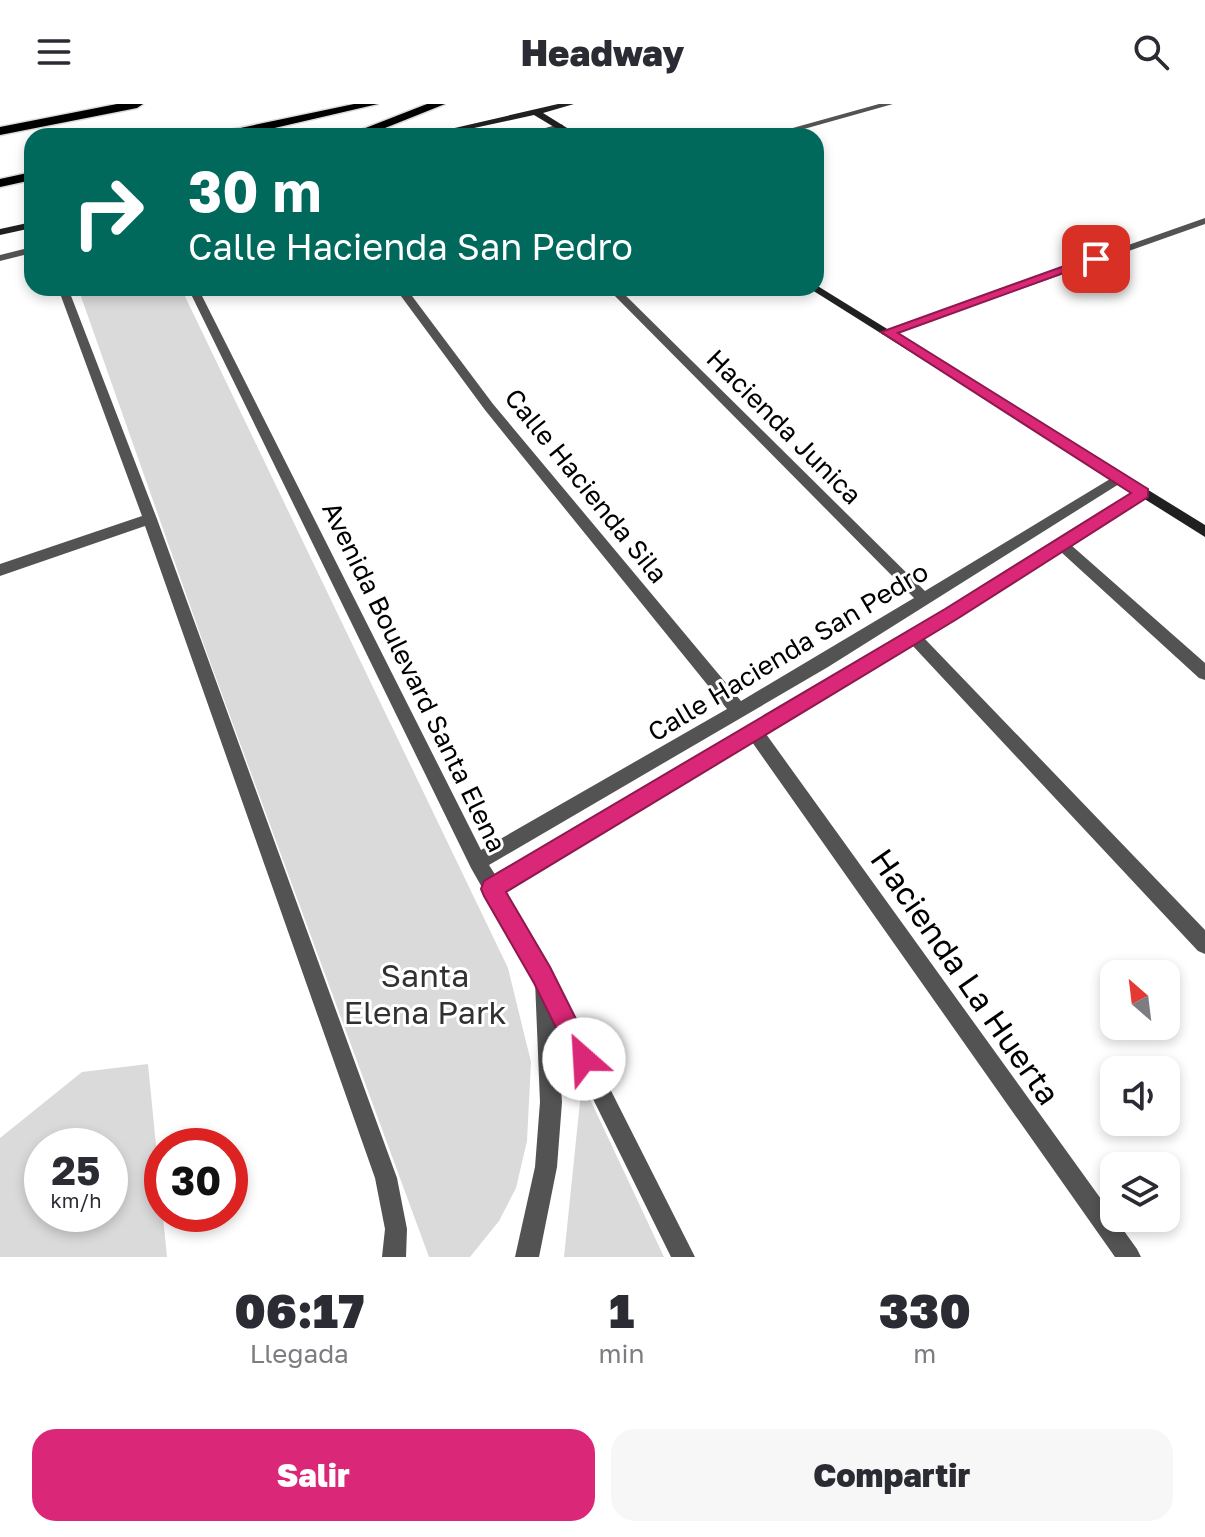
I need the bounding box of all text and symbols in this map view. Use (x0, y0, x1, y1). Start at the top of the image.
icon: menu (32, 30, 76, 74)
icon: search (1129, 30, 1173, 74)
text: Headway (521, 31, 684, 74)
text: 30 m (188, 157, 322, 224)
icon: right (56, 160, 160, 264)
text: Calle Hacienda San Pedro (188, 225, 633, 268)
pin (1062, 225, 1130, 293)
icon: arrive (1074, 237, 1118, 281)
street label: Hacienda Junica (701, 343, 868, 510)
street label: Calle Hacienda Sila (499, 382, 674, 589)
street label: Avenida Boulevard Santa Elena (316, 497, 513, 857)
street label: Calle Hacienda San Pedro (642, 556, 933, 748)
street label: Hacienda La Huerta (863, 841, 1068, 1112)
park label: Santa Elena Park (343, 956, 507, 1031)
north arrow (1100, 960, 1180, 1040)
map controls (1100, 960, 1180, 1232)
position arrow (542, 1017, 626, 1101)
button: sound (1100, 1056, 1180, 1136)
speed limit sign: 30 (144, 1128, 248, 1232)
text: 25 (52, 1146, 100, 1194)
button: layers (1100, 1152, 1180, 1232)
text: km/h (51, 1188, 101, 1212)
text: 06:17 (234, 1281, 364, 1339)
text: 1 (609, 1281, 634, 1339)
text: 330 (879, 1281, 971, 1339)
text: Llegada (250, 1338, 349, 1369)
text: min (599, 1338, 645, 1369)
text: m (913, 1338, 936, 1369)
button: Salir (32, 1429, 595, 1521)
button: Compartir (611, 1429, 1173, 1521)

